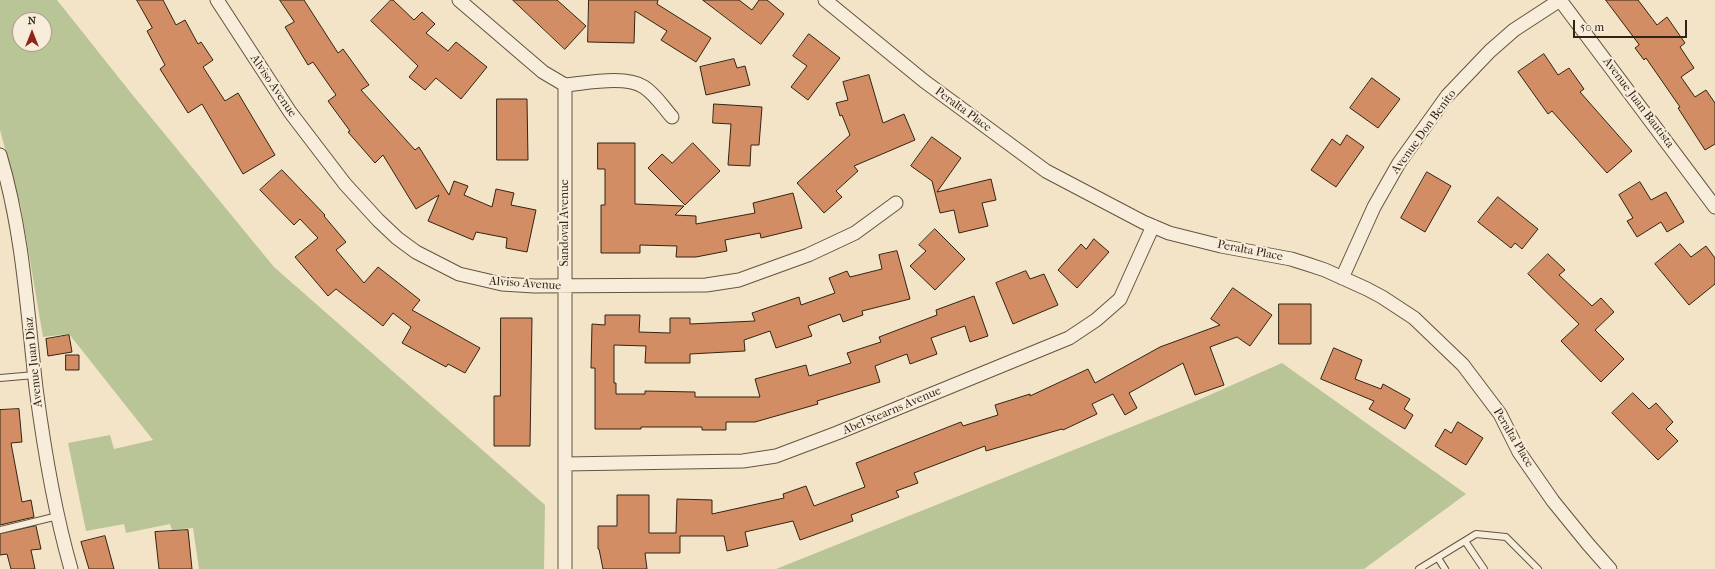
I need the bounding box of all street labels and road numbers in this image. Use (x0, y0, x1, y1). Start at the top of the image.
street label: Alviso Avenue (247, 52, 299, 120)
street label: Avenue Juan Bautista (1599, 55, 1677, 151)
street label: Peralta Place (932, 85, 994, 135)
street label: Avenue Don Benito (1389, 87, 1459, 177)
street label: Sandoval Avenue (558, 179, 572, 267)
street label: Peralta Place (1216, 238, 1284, 264)
street label: Alviso Avenue (488, 274, 562, 294)
street label: Avenue Juan Diaz (22, 316, 46, 408)
street label: Abel Stearns Avenue (841, 384, 943, 438)
street label: Peralta Place (1490, 406, 1536, 470)

